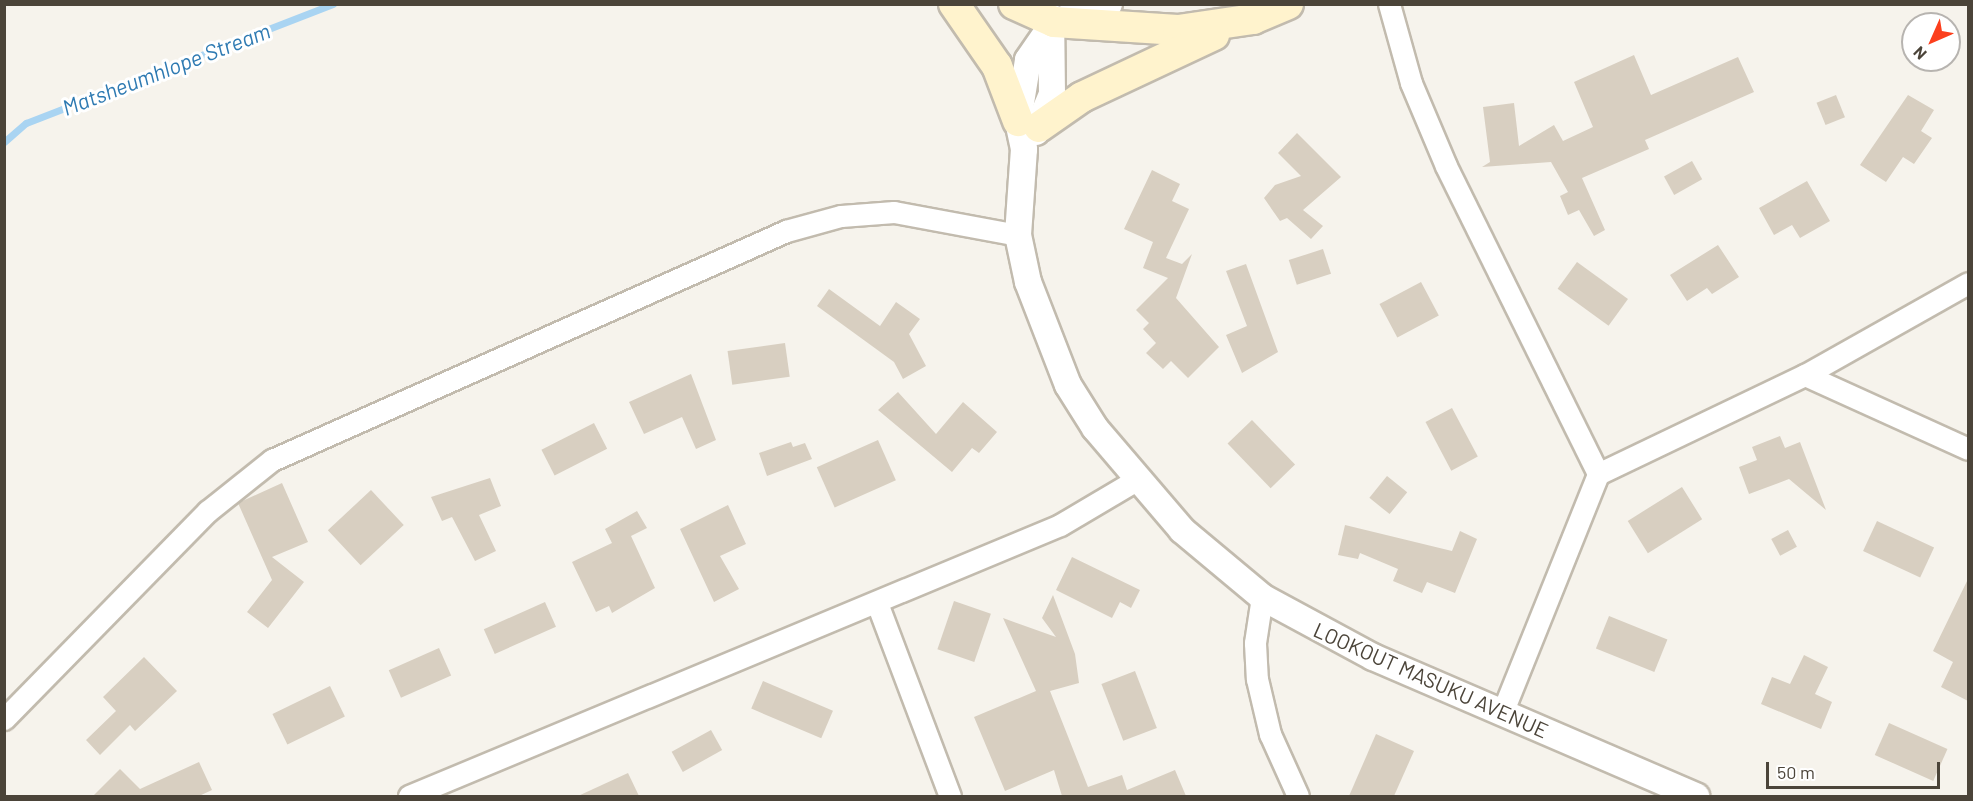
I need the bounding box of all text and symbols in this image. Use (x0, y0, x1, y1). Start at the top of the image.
north arrow (1901, 12, 1961, 72)
water label: Matsheumhlope Stream (58, 17, 274, 121)
text: N (1909, 43, 1930, 64)
street label: LOOKOUT MASUKU AVENUE (1310, 617, 1552, 743)
scale bar (1769, 750, 1943, 788)
text: 50 m (1777, 761, 1815, 783)

